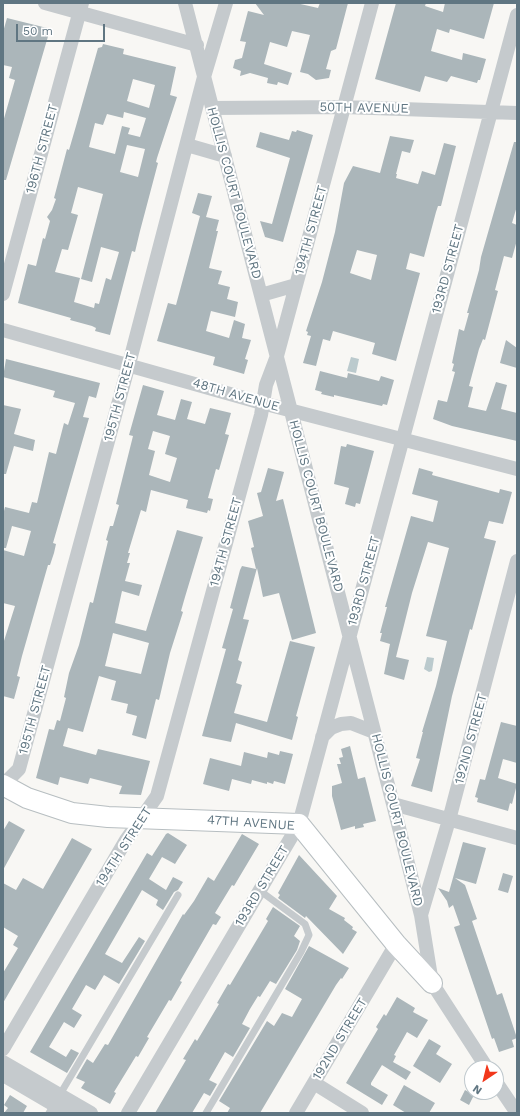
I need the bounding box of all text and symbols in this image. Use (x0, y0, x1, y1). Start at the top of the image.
scale bar (18, 16, 107, 42)
text: 50 m (23, 24, 53, 38)
street label: 50TH AVENUE (319, 99, 409, 117)
street label: 196TH STREET (23, 103, 61, 195)
street label: HOLLIS COURT BOULEVARD (203, 105, 265, 281)
street label: 194TH STREET (292, 184, 330, 276)
street label: 193RD STREET (429, 223, 467, 315)
street label: 195TH STREET (101, 351, 139, 443)
street label: 48TH AVENUE (191, 375, 281, 415)
street label: HOLLIS COURT BOULEVARD (285, 418, 347, 594)
street label: 194TH STREET (207, 496, 245, 588)
street label: 193RD STREET (345, 535, 383, 627)
street label: 195TH STREET (16, 664, 54, 756)
street label: 192ND STREET (451, 692, 491, 786)
street label: HOLLIS COURT BOULEVARD (368, 732, 426, 908)
street label: 194TH STREET (93, 804, 155, 890)
street label: 47TH AVENUE (207, 812, 295, 834)
street label: 193RD STREET (232, 843, 292, 929)
street label: 192ND STREET (309, 995, 371, 1083)
north arrow (464, 1060, 504, 1100)
text: N (470, 1082, 484, 1097)

